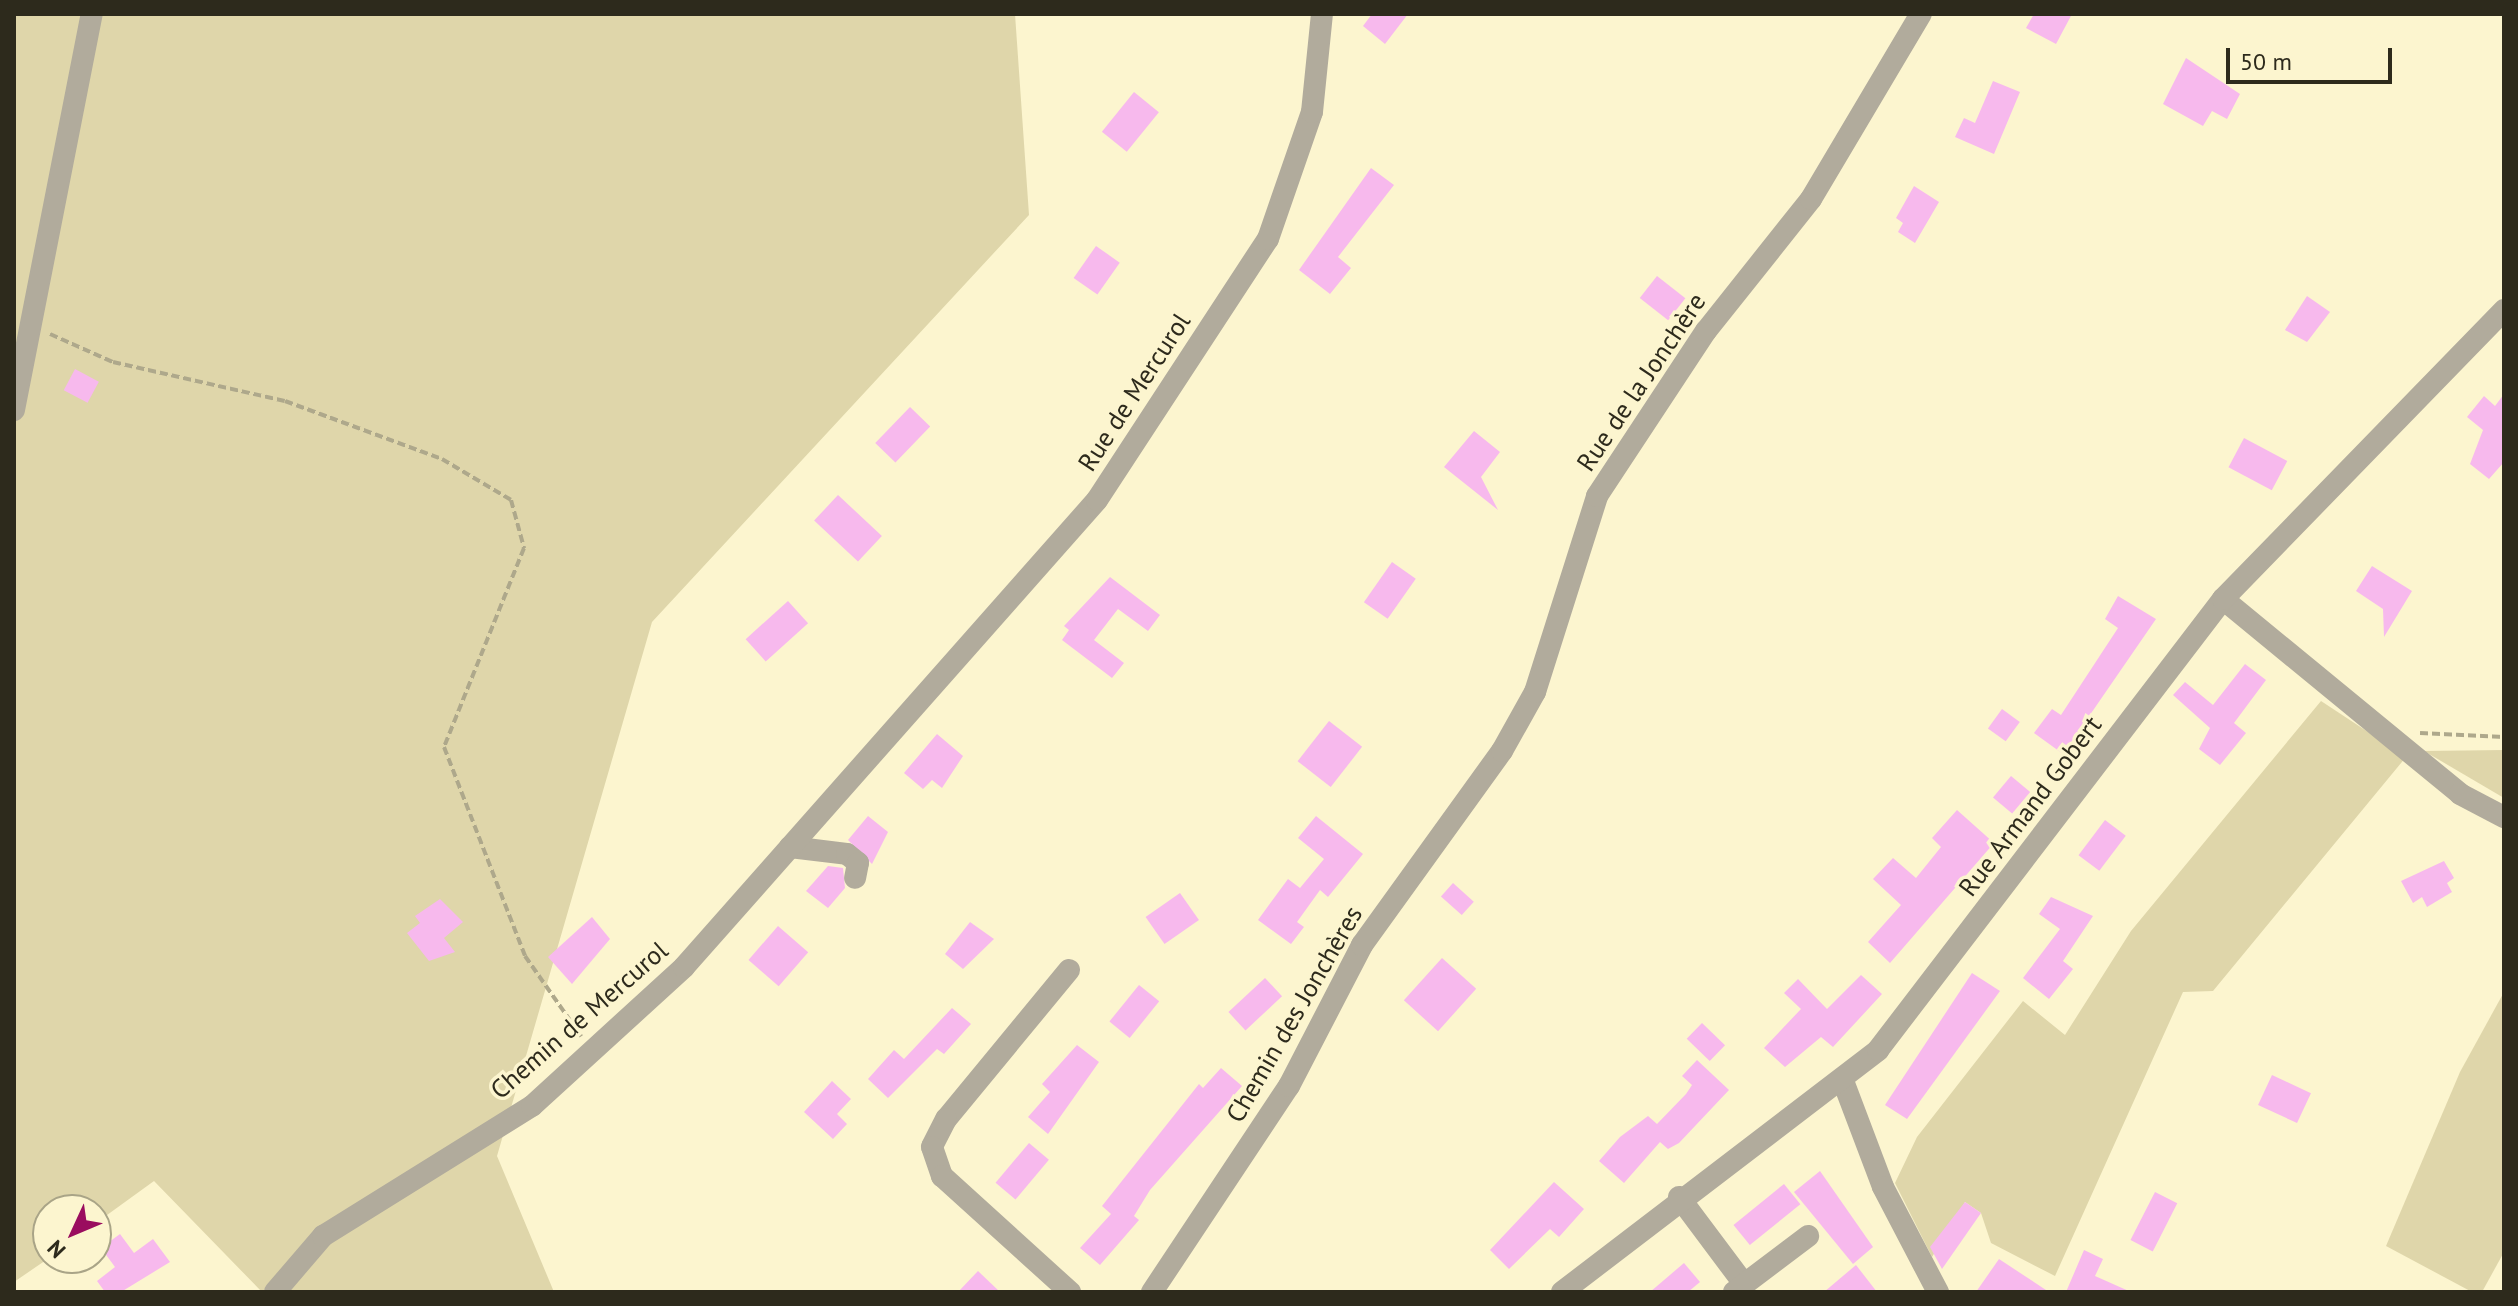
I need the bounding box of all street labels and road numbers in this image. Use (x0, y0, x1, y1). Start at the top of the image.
street label: Rue de la Jonchère (1570, 287, 1712, 477)
street label: Rue de Mercurol (1071, 307, 1197, 477)
street label: Rue Armand Gobert (1952, 710, 2108, 902)
street label: Chemin des Jonchères (1219, 900, 1369, 1128)
street label: Chemin de Mercurol (484, 935, 674, 1105)

